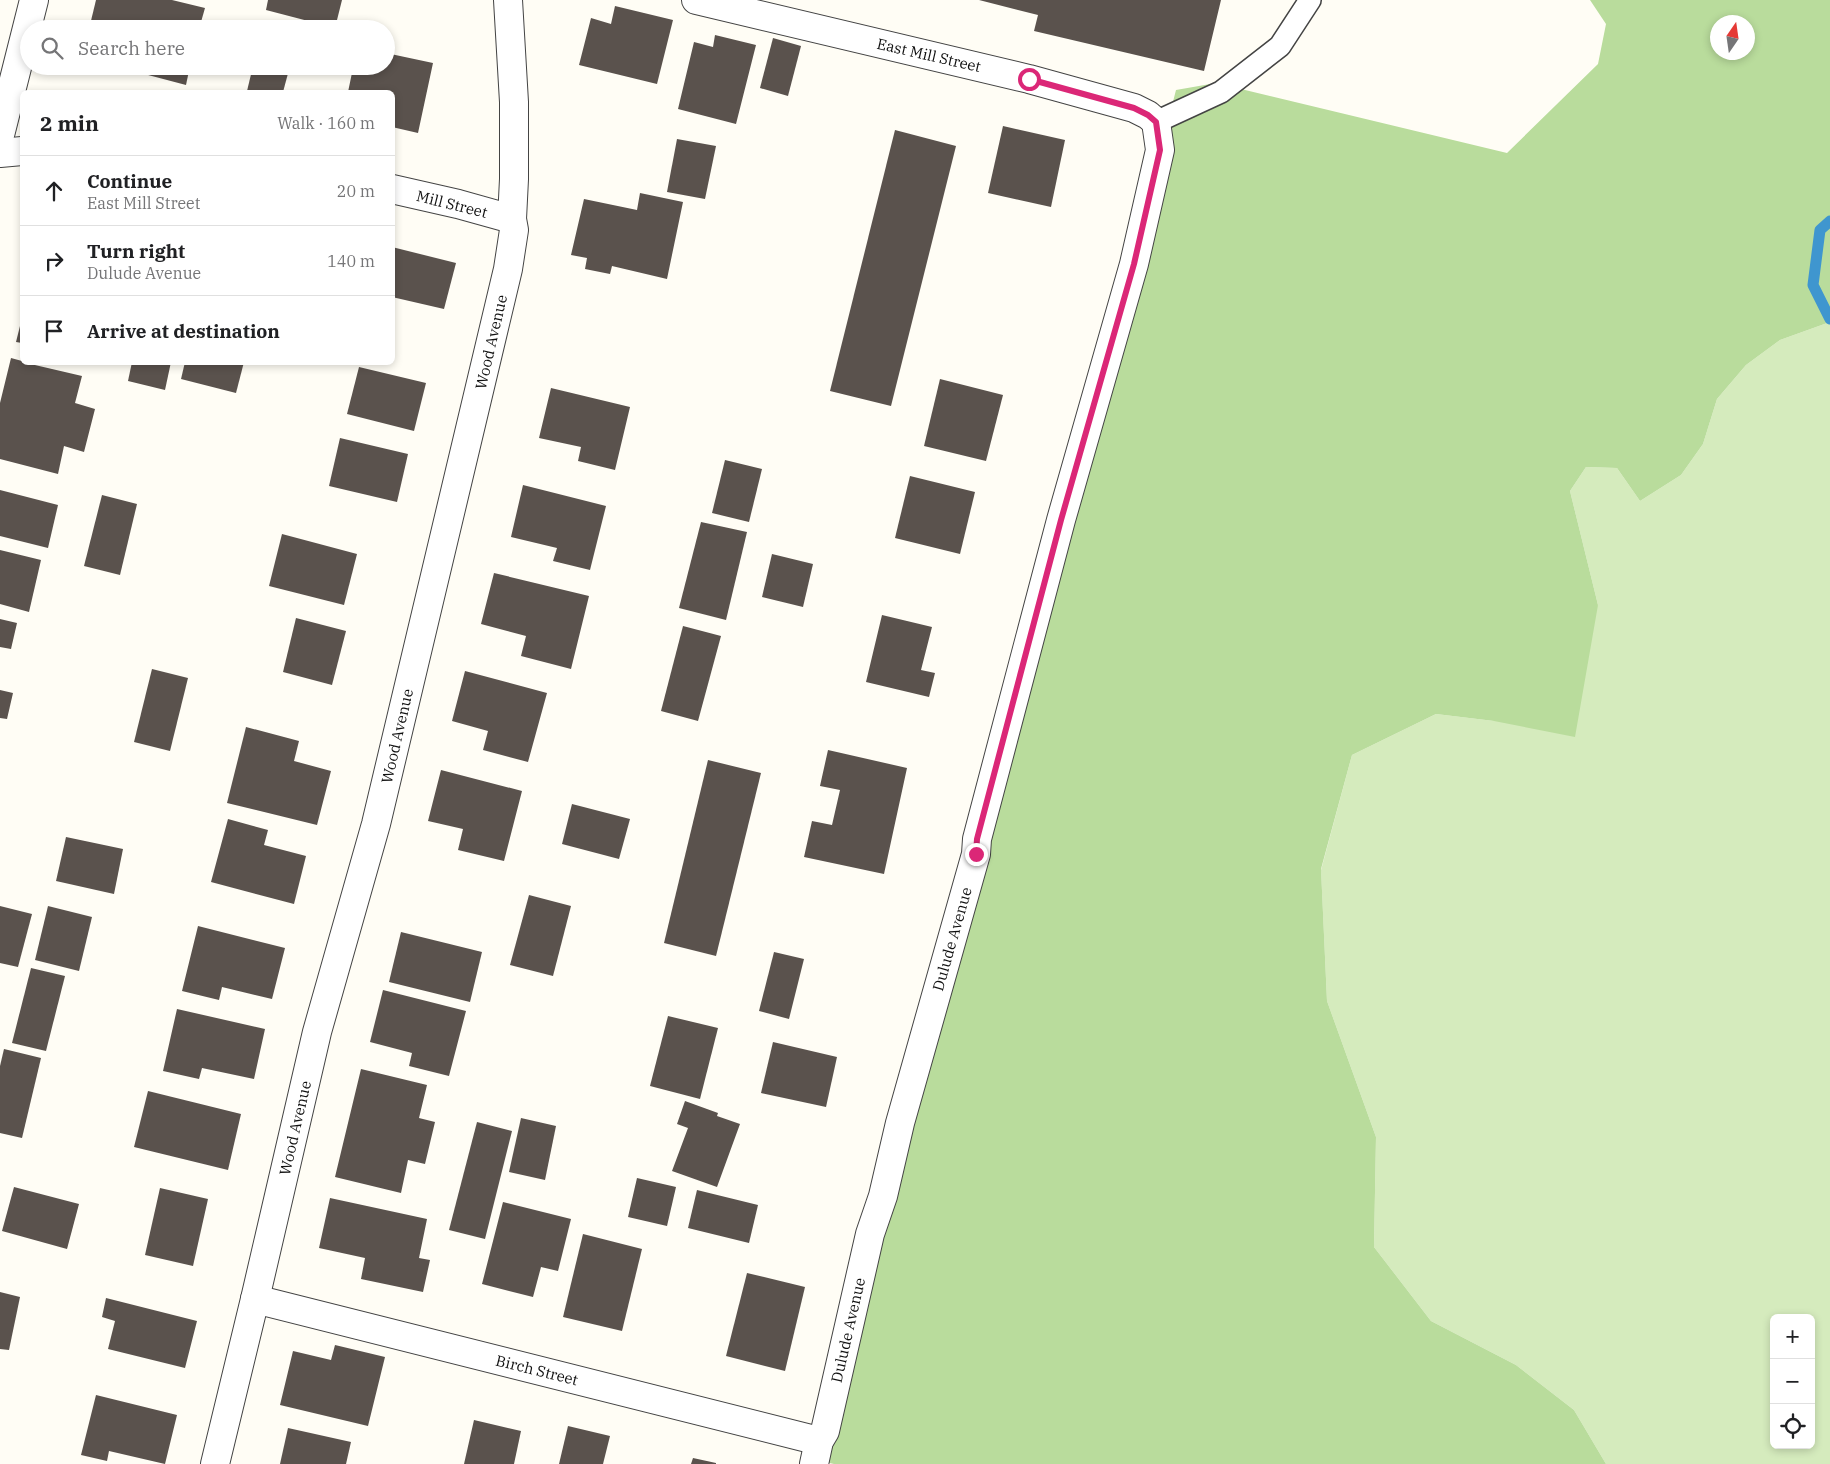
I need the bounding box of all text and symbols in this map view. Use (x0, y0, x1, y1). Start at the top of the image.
north arrow (1710, 15, 1755, 60)
search box (20, 20, 395, 75)
icon: search (38, 34, 66, 62)
street label: East Mill Street (875, 34, 983, 76)
text: Search here (78, 36, 185, 60)
route start (1018, 68, 1041, 91)
text: 2 min (40, 109, 99, 137)
text: Walk · 160 m (277, 113, 375, 133)
text: Continue (87, 169, 172, 193)
icon: ahead (40, 177, 68, 205)
text: 20 m (337, 181, 375, 201)
street label: Mill Street (415, 186, 489, 222)
text: East Mill Street (87, 193, 200, 213)
text: Turn right (87, 239, 185, 263)
icon: right (40, 247, 68, 275)
text: 140 m (327, 251, 375, 271)
text: Dulude Avenue (87, 263, 201, 283)
street label: Wood Avenue (471, 293, 511, 391)
icon: arrive (40, 317, 68, 345)
text: Arrive at destination (87, 319, 280, 343)
street label: Wood Avenue (377, 687, 417, 785)
route end (965, 843, 988, 866)
street label: Dulude Avenue (928, 885, 976, 993)
street label: Wood Avenue (275, 1079, 315, 1177)
street label: Dulude Avenue (827, 1276, 869, 1384)
map controls (1770, 1314, 1815, 1449)
button: + (1770, 1314, 1815, 1359)
street label: Birch Street (494, 1351, 580, 1389)
button: − (1770, 1359, 1815, 1404)
button: locate (1770, 1404, 1815, 1449)

